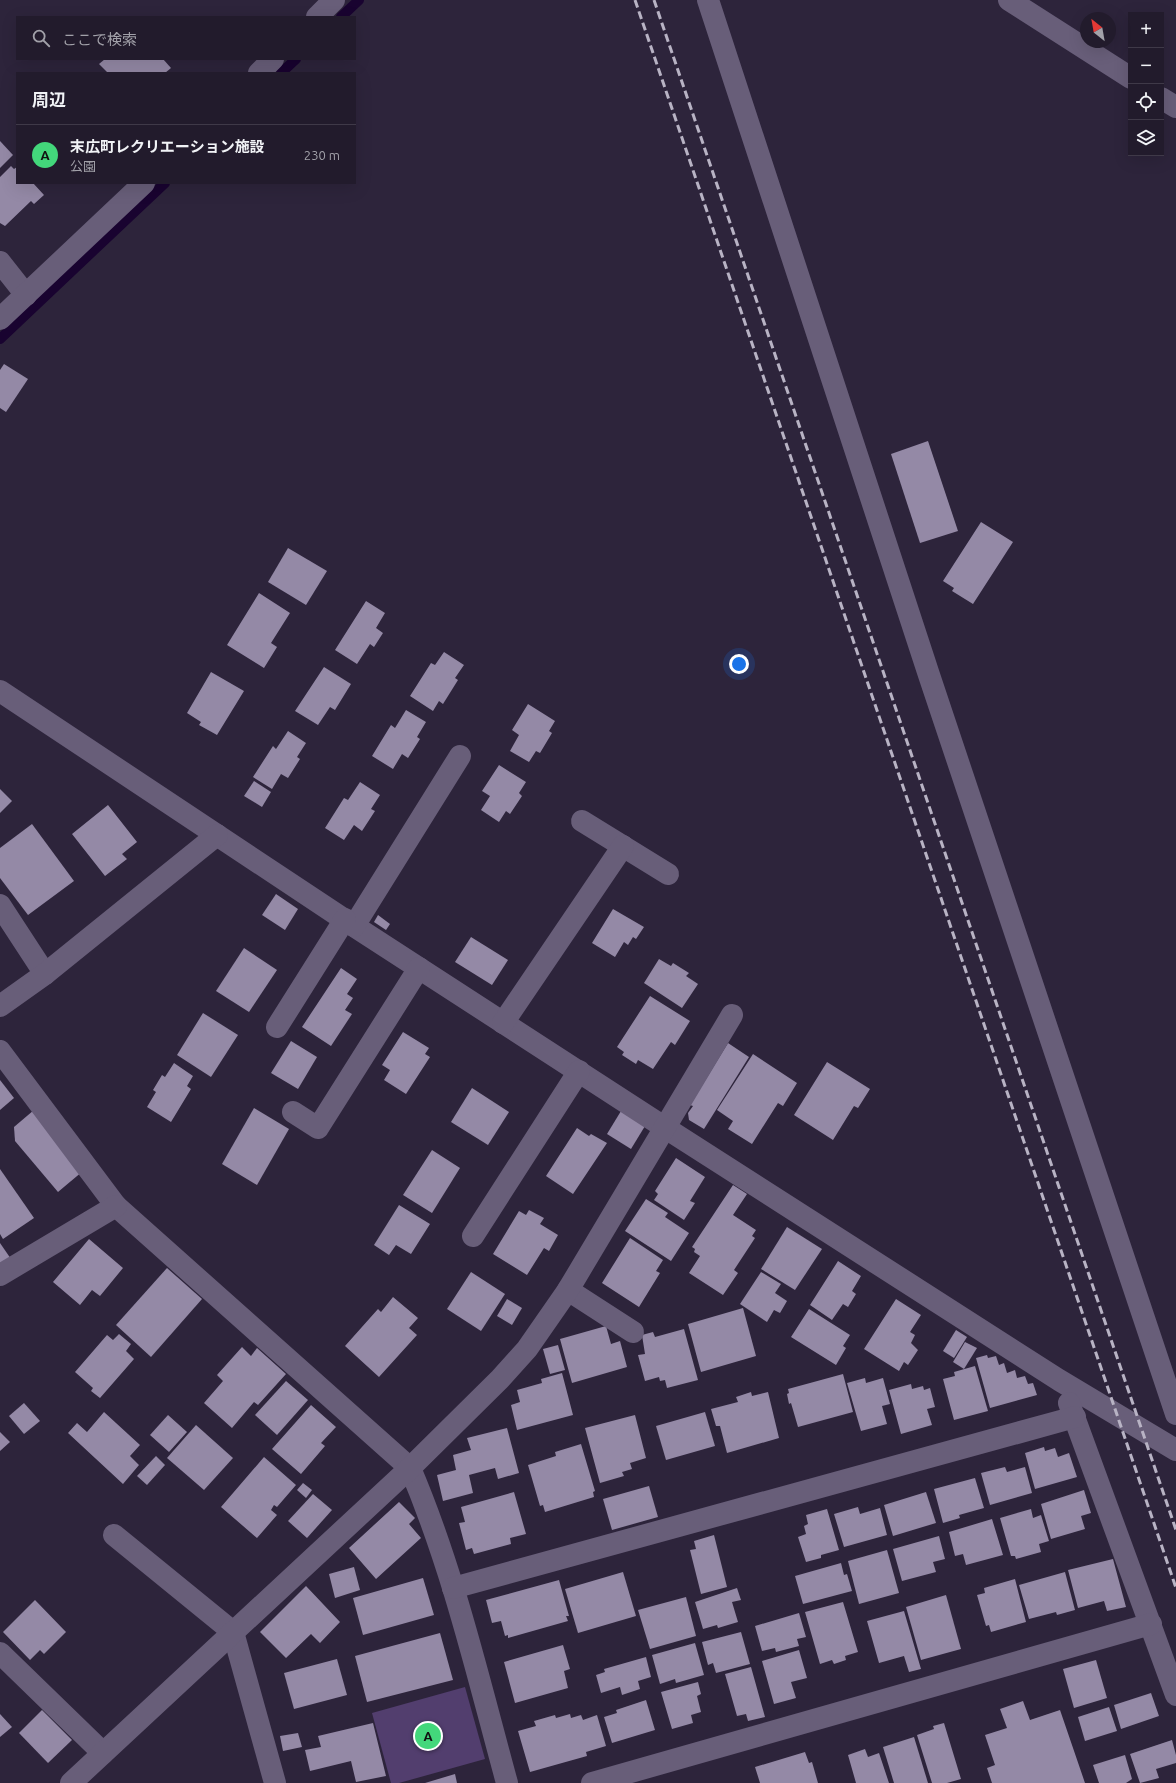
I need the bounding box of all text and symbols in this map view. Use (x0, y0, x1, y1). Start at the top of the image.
north arrow (1080, 12, 1116, 48)
map controls (1128, 12, 1164, 156)
button: + (1128, 12, 1164, 48)
search box (16, 16, 356, 60)
icon: search (30, 27, 52, 49)
text: ここで検索 (62, 31, 137, 48)
button: − (1128, 48, 1164, 84)
button: locate (1128, 84, 1164, 120)
text: 周辺 (32, 90, 66, 109)
button: layers (1128, 120, 1164, 156)
text: 末広町レクリエーション施設 (70, 138, 265, 155)
text: A (40, 148, 50, 162)
text: 230 m (304, 148, 340, 162)
text: 公園 (70, 159, 96, 173)
your location (729, 654, 749, 674)
pin: A (415, 1721, 441, 1751)

